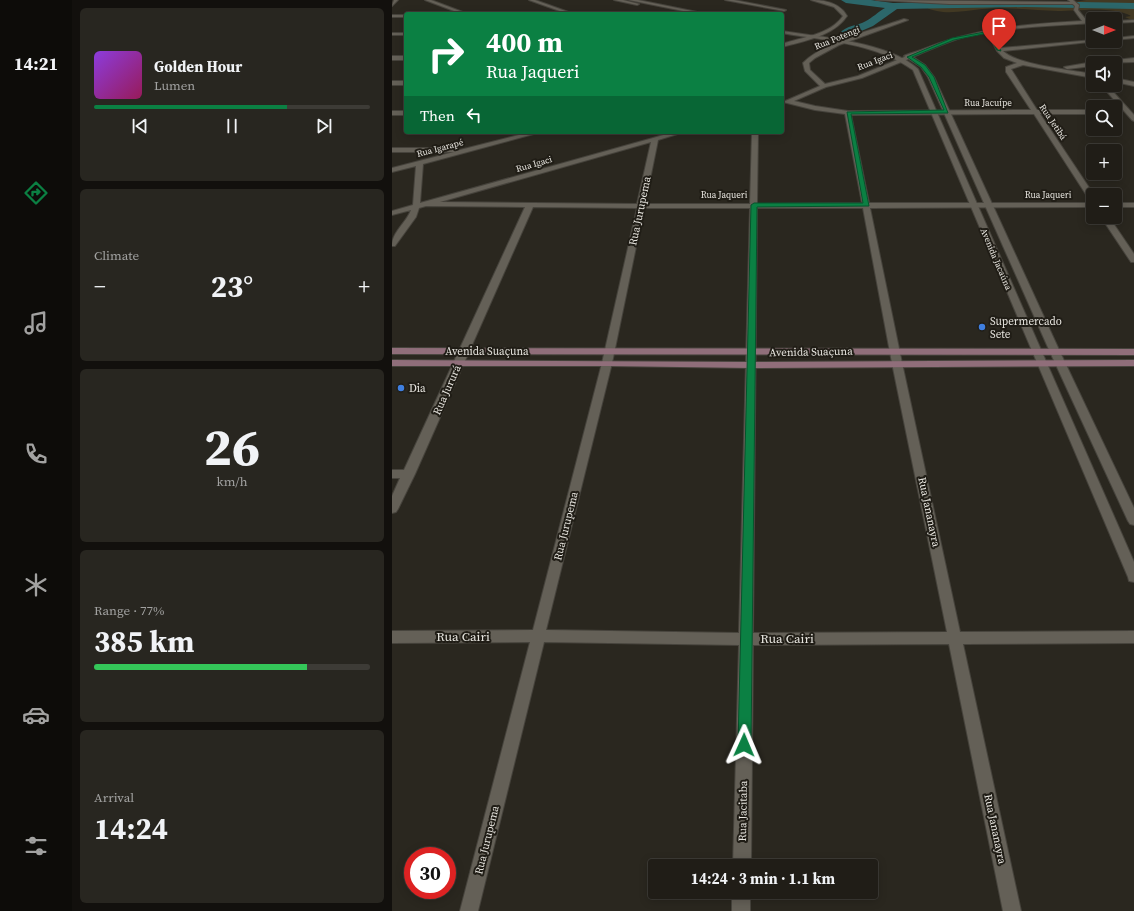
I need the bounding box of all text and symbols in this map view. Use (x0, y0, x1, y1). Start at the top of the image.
pin (982, 9, 1016, 50)
north arrow (1086, 12, 1122, 48)
map controls (1086, 12, 1122, 224)
icon: arrive (988, 15, 1010, 37)
text: 400 m (486, 23, 563, 61)
street label: Rua Potengi (813, 23, 862, 53)
icon: right (420, 28, 472, 80)
street label: Rua Igaci (856, 49, 895, 73)
text: 14:21 (14, 51, 58, 76)
text: Golden Hour (154, 56, 242, 77)
button: sound (1086, 56, 1122, 92)
text: Rua Jaqueri (486, 59, 579, 84)
text: Lumen (154, 77, 195, 94)
street label: Rua Jacuípe (964, 97, 1012, 109)
button: search (1086, 100, 1122, 136)
street label: Rua Jetibá (1037, 102, 1070, 143)
icon: left (463, 104, 485, 126)
text: Then (420, 105, 455, 126)
icon: previous (129, 115, 151, 137)
icon: pause (221, 115, 243, 137)
icon: next (313, 115, 335, 137)
street label: Rua Igarapé (415, 136, 465, 160)
button: + (1086, 144, 1122, 180)
street label: Rua Igaci (515, 153, 554, 175)
street label: Rua Jurupema (625, 175, 655, 247)
icon: directions (22, 179, 50, 207)
button: − (1086, 188, 1122, 224)
street label: Rua Jaqueri (701, 189, 748, 201)
street label: Rua Jaqueri (1025, 189, 1072, 201)
street label: Avenida Jacaúna (978, 226, 1015, 292)
text: Climate (94, 247, 139, 264)
text: 23° (211, 266, 253, 307)
text: − (94, 271, 106, 301)
text: + (358, 271, 370, 301)
icon: music (22, 309, 50, 337)
place label: Supermercado Sete (990, 314, 1062, 342)
marker: Supermercado Sete (977, 322, 987, 332)
street label: Avenida Suaçuna (445, 344, 529, 359)
street label: Avenida Suaçuna (769, 344, 853, 360)
street label: Rua Jururá (429, 362, 465, 417)
place label: Dia (409, 381, 426, 396)
marker: Dia (396, 383, 406, 393)
text: 26 (204, 411, 260, 482)
icon: phone (22, 440, 50, 468)
text: km/h (217, 473, 247, 490)
street label: Rua Jananayra (914, 476, 944, 549)
street label: Rua Jurupema (550, 490, 582, 562)
icon: climate (22, 571, 50, 599)
text: Range · 77% (94, 602, 165, 619)
text: 385 km (94, 621, 194, 662)
street label: Rua Cairi (436, 628, 490, 645)
street label: Rua Cairi (760, 630, 814, 647)
icon: car (22, 701, 50, 729)
position arrow (723, 724, 765, 766)
street label: Rua Jacitaba (735, 780, 751, 842)
text: Arrival (94, 789, 134, 806)
street label: Rua Jananayra (980, 793, 1010, 866)
street label: Rua Jurupema (471, 804, 503, 876)
text: 14:24 (94, 808, 168, 849)
icon: filters (22, 832, 50, 860)
speed limit sign: 30 (404, 847, 456, 899)
text: 14:24 · 3 min · 1.1 km (691, 868, 835, 889)

